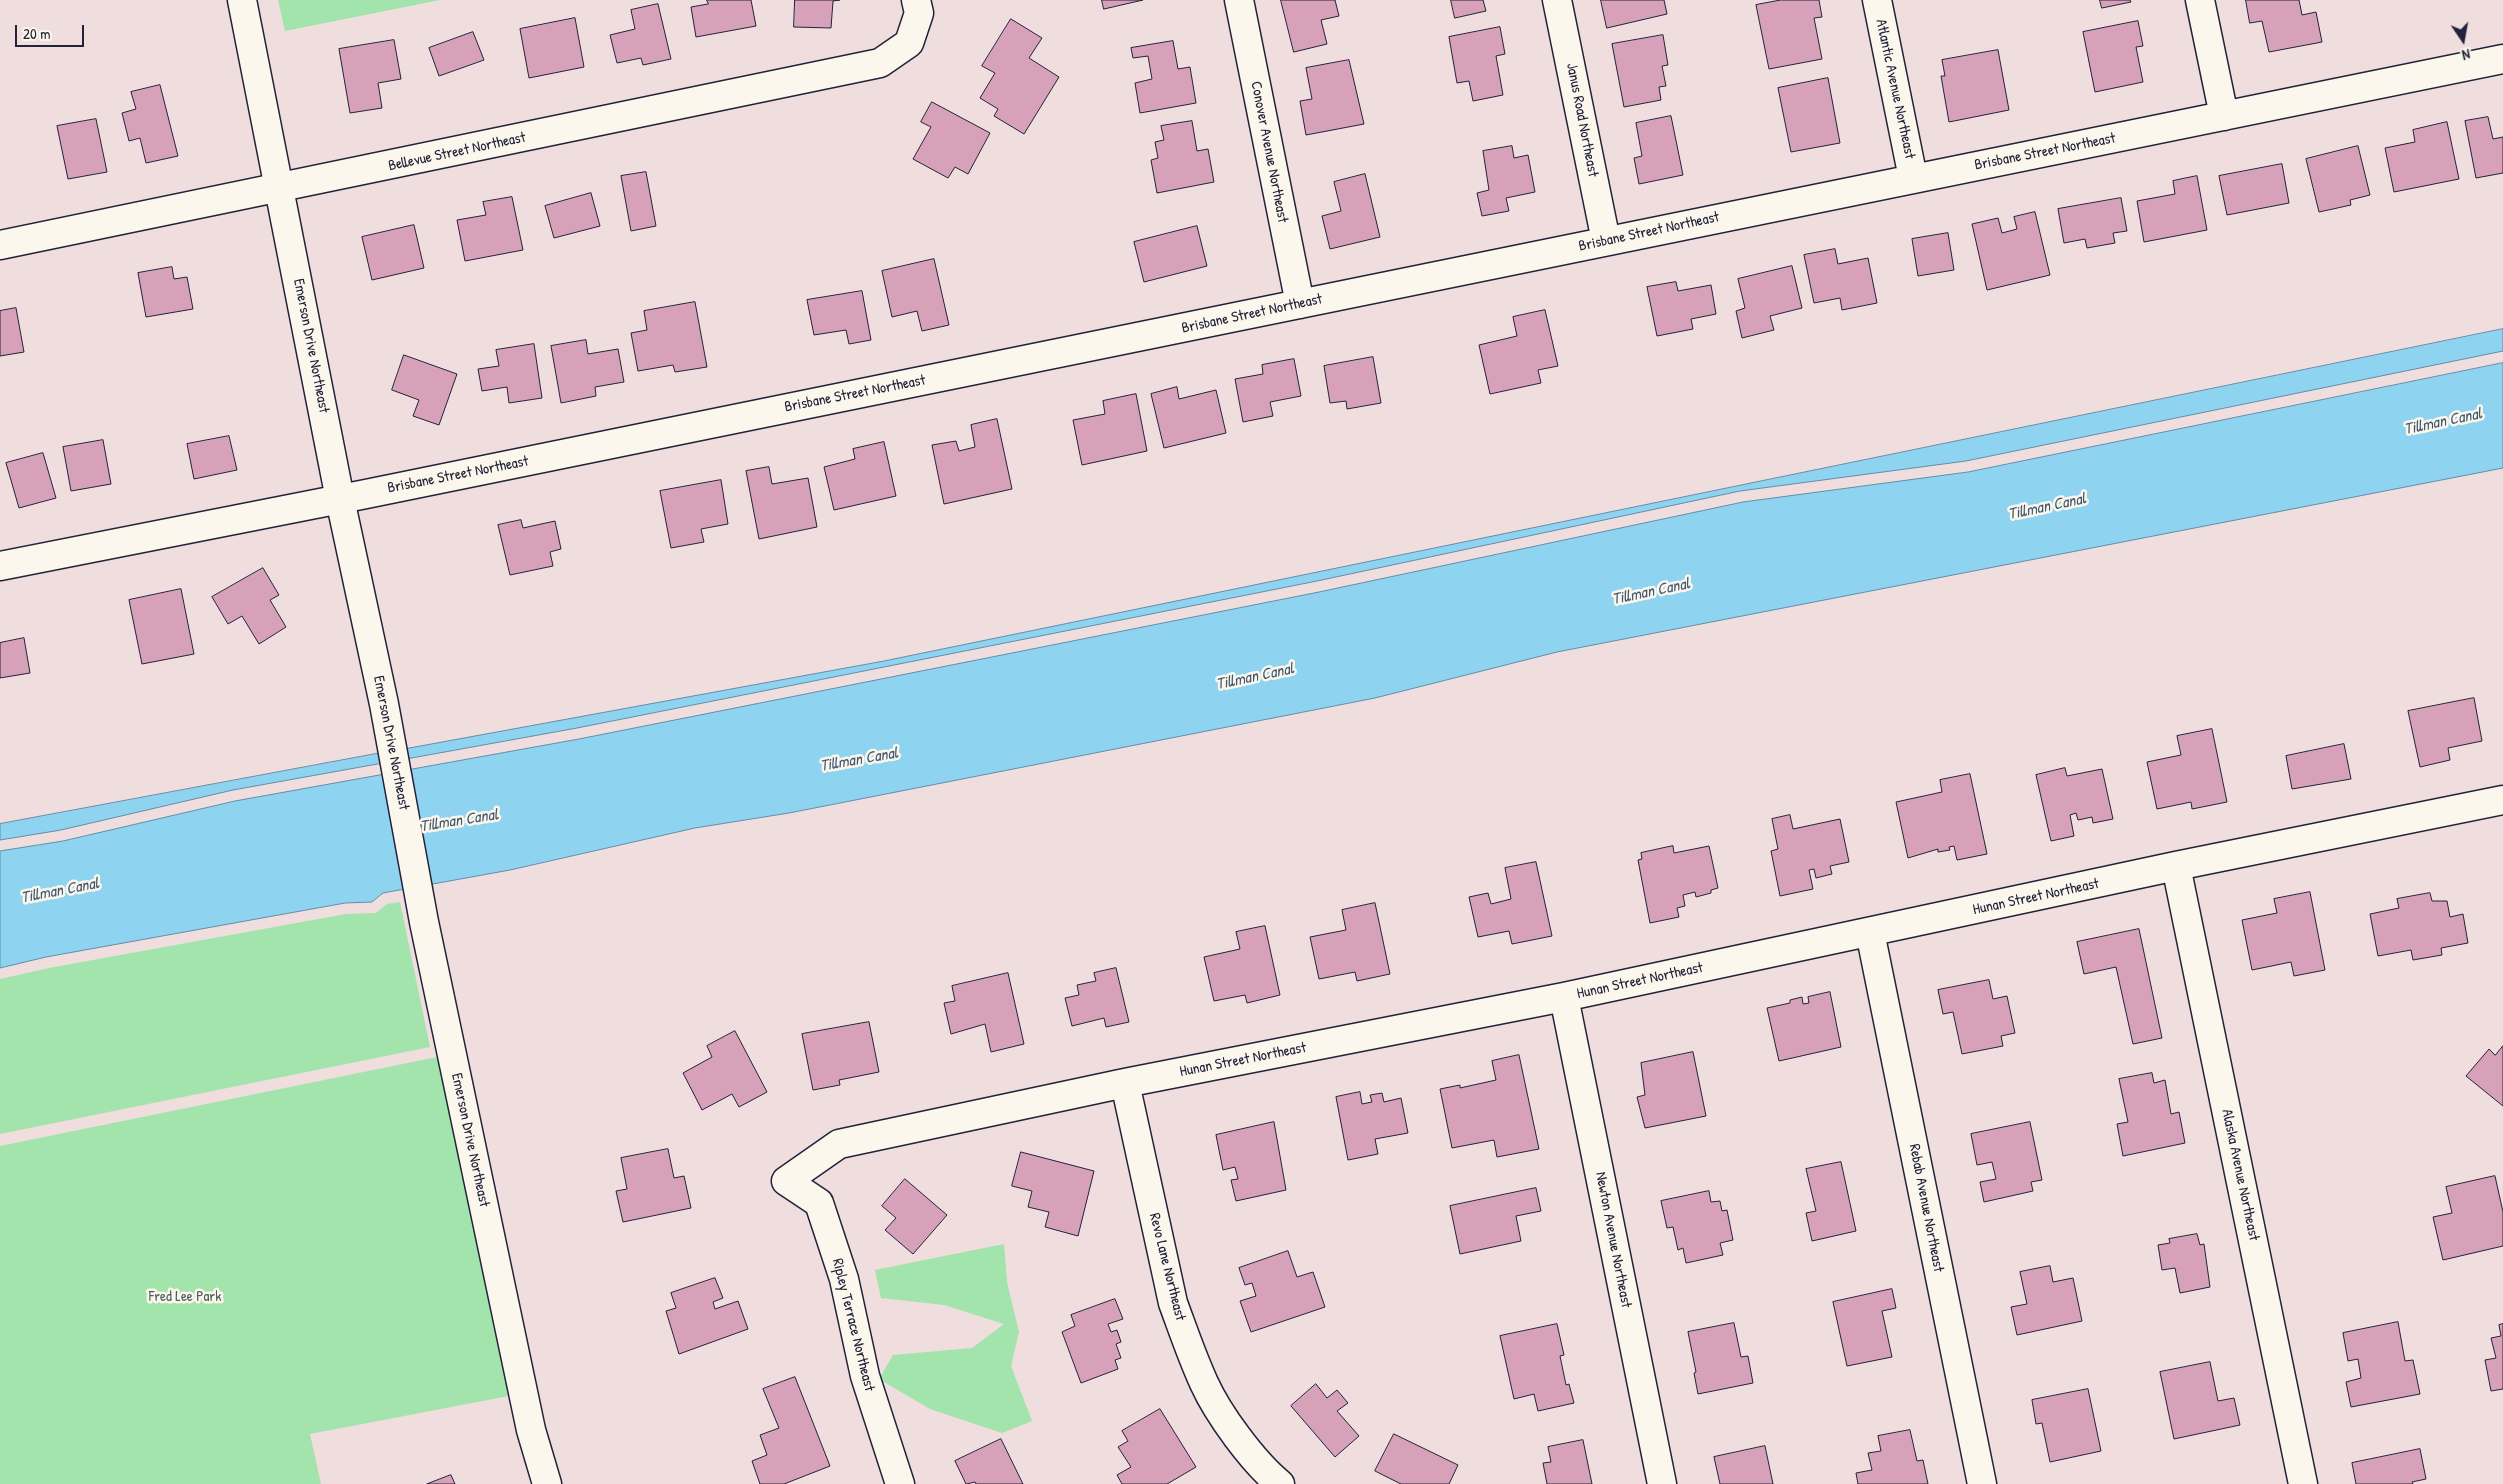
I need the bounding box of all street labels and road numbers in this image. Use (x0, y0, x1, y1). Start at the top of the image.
street label: Atlantic Avenue Northeast (1871, 17, 1919, 161)
street label: Janus Road Northeast (1562, 62, 1602, 178)
street label: Conover Avenue Northeast (1246, 80, 1292, 224)
street label: Bellevue Street Northeast (387, 129, 527, 175)
street label: Brisbane Street Northeast (1973, 130, 2117, 174)
street label: Brisbane Street Northeast (1577, 208, 1721, 256)
street label: Emerson Drive Northeast (289, 277, 333, 415)
street label: Brisbane Street Northeast (1180, 290, 1324, 338)
street label: Brisbane Street Northeast (783, 372, 927, 416)
street label: Brisbane Street Northeast (386, 453, 530, 497)
street label: Emerson Drive Northeast (369, 674, 413, 812)
street label: Hunan Street Northeast (1971, 875, 2101, 919)
street label: Hunan Street Northeast (1575, 959, 1705, 1003)
street label: Hunan Street Northeast (1178, 1039, 1308, 1081)
street label: Emerson Drive Northeast (447, 1071, 493, 1209)
street label: Alaska Avenue Northeast (2217, 1108, 2263, 1242)
street label: Rebab Avenue Northeast (1905, 1142, 1947, 1274)
street label: Newton Avenue Northeast (1591, 1171, 1635, 1309)
street label: Revo Lane Northeast (1145, 1211, 1189, 1323)
street label: Ripley Terrace Northeast (828, 1257, 878, 1393)

